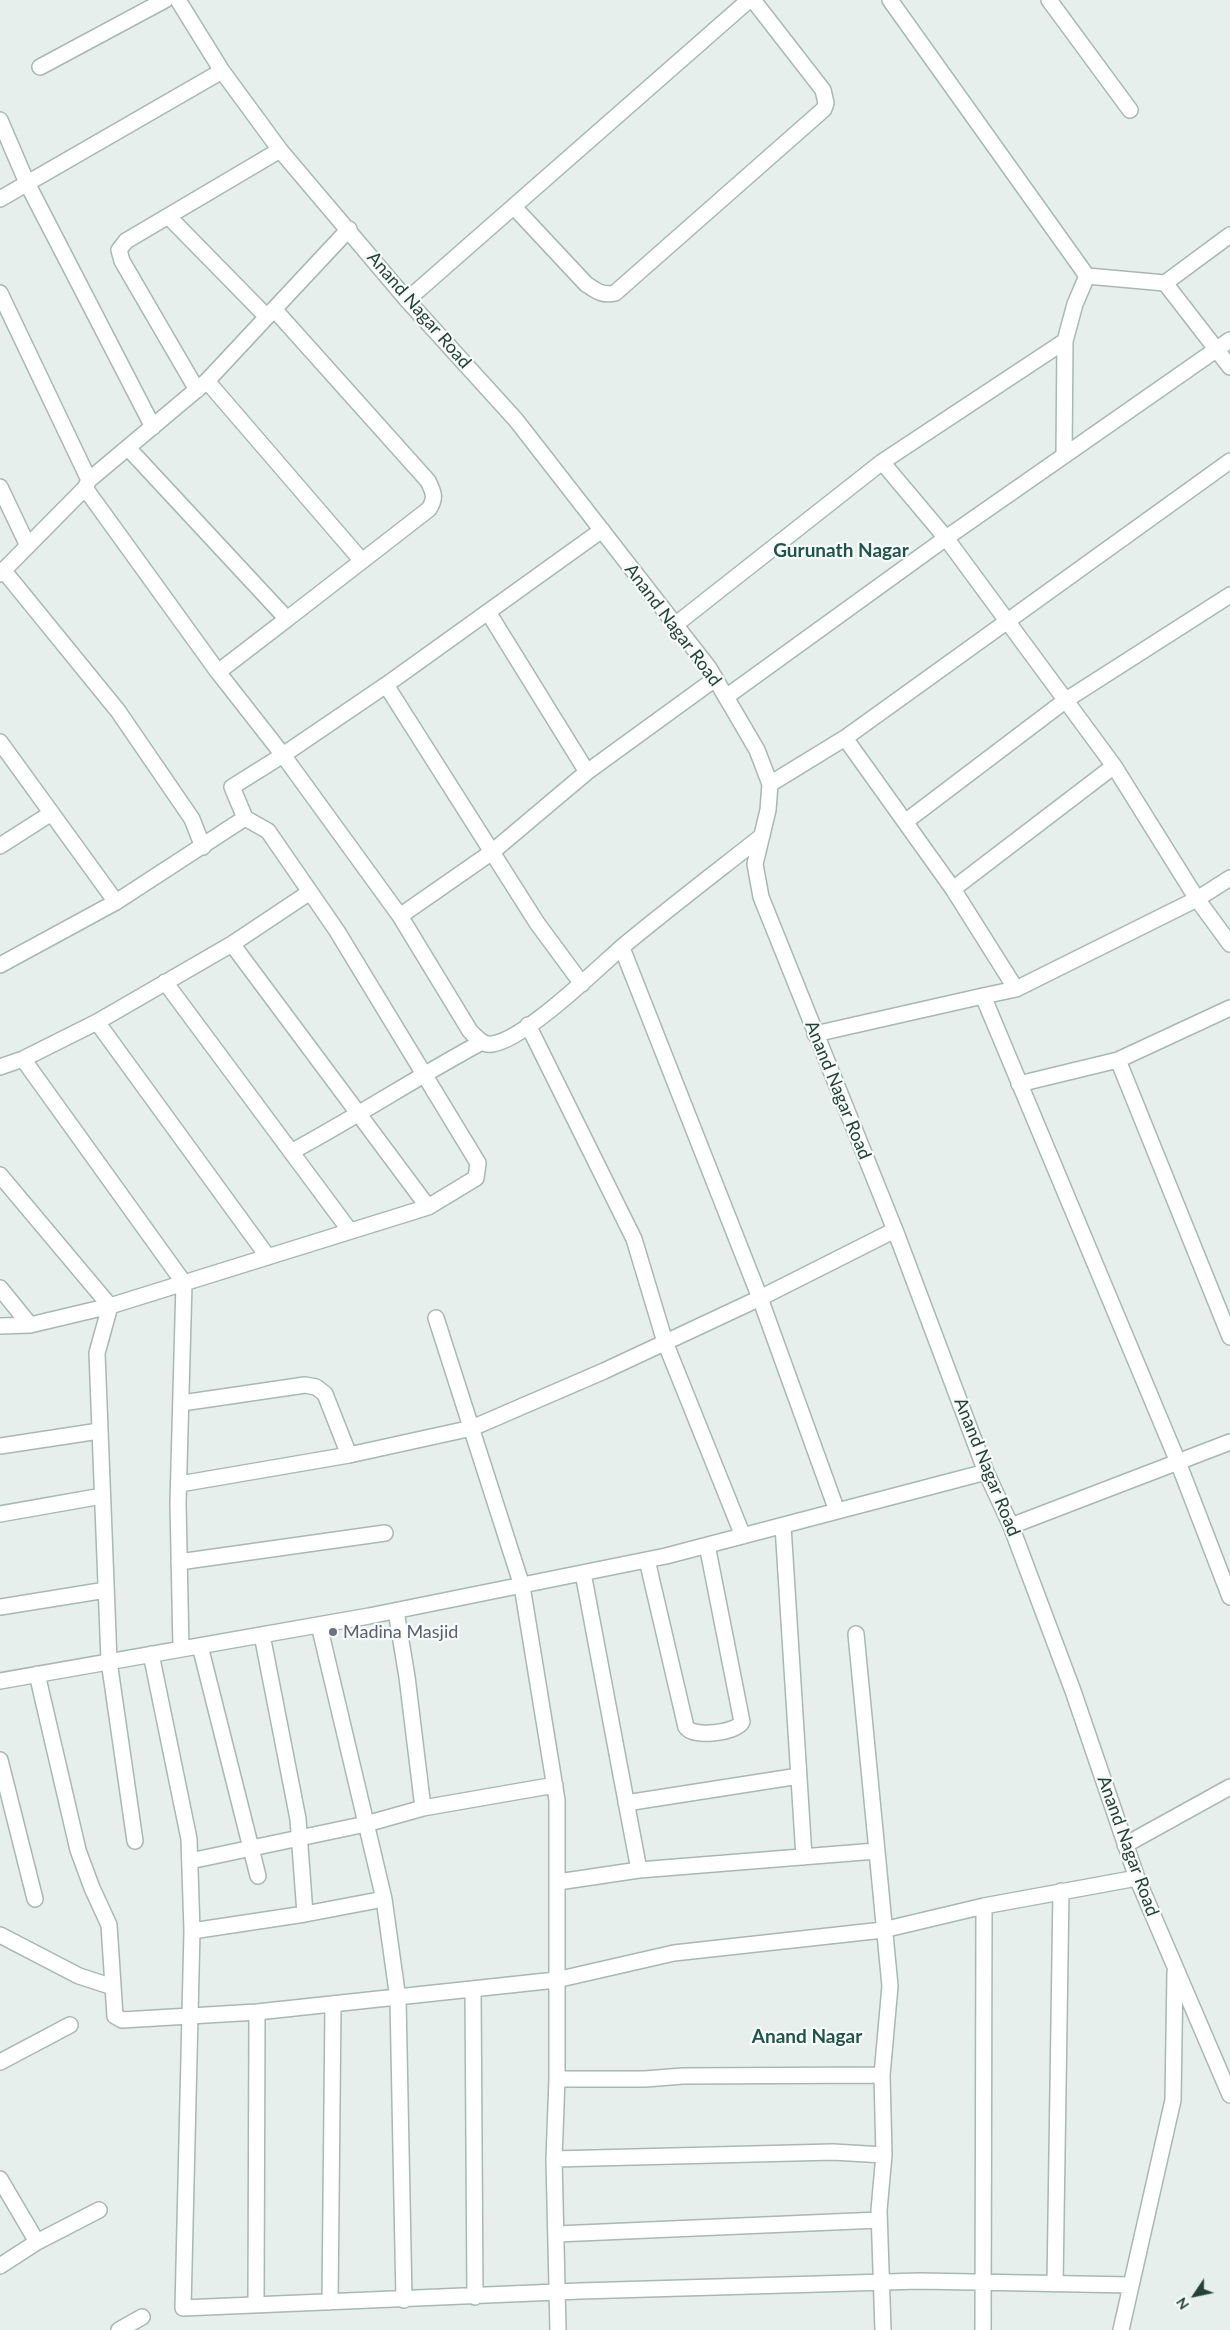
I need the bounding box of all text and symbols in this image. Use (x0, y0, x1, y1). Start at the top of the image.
street label: Anand Nagar Road (362, 247, 476, 373)
district label: Gurunath Nagar (773, 540, 909, 562)
street label: Anand Nagar Road (620, 560, 726, 690)
street label: Anand Nagar Road (800, 1017, 876, 1163)
street label: Anand Nagar Road (949, 1394, 1025, 1540)
place label: Madina Masjid (343, 1621, 458, 1643)
marker: Madina Masjid (327, 1626, 339, 1638)
street label: Anand Nagar Road (1093, 1773, 1163, 1919)
district label: Anand Nagar (752, 2026, 862, 2048)
north arrow (1170, 2270, 1220, 2320)
text: N (1172, 2294, 1192, 2313)

